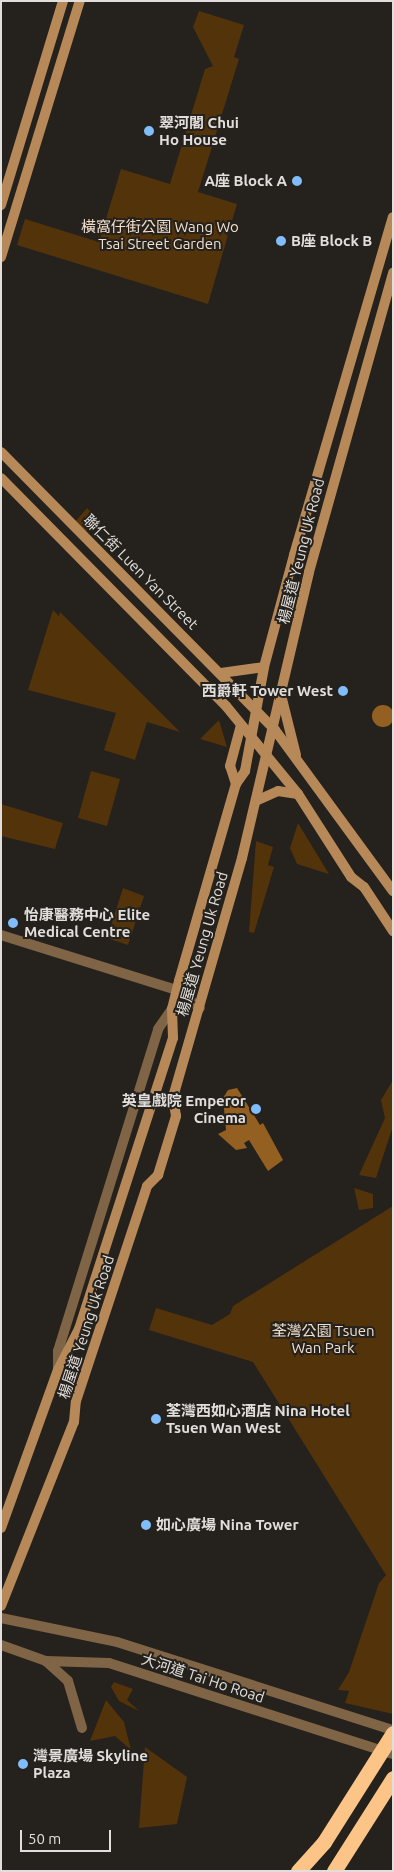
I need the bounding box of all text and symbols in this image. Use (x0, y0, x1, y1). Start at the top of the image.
place label: 翠河閣 Chui Ho House (159, 113, 239, 148)
marker: 翠河閣 Chui Ho House (143, 125, 155, 137)
place label: A座 Block A (205, 172, 287, 190)
marker: A座 Block A (291, 175, 303, 187)
park label: 橫窩仔街公園 Wang Wo Tsai Street Garden (81, 217, 239, 252)
place label: B座 Block B (291, 232, 372, 250)
marker: B座 Block B (275, 235, 287, 247)
street label: 楊屋道 Yeung Uk Road (274, 476, 328, 626)
street label: 聯仁街 Luen Yan Street (80, 511, 202, 633)
place label: 西爵軒 Tower West (202, 682, 333, 700)
marker: 西爵軒 Tower West (337, 685, 349, 697)
street label: 楊屋道 Yeung Uk Road (173, 870, 231, 1018)
place label: 怡康醫務中心 Elite Medical Centre (24, 905, 150, 940)
marker: 怡康醫務中心 Elite Medical Centre (6, 916, 20, 930)
place label: 英皇戲院 Emperor Cinema (122, 1091, 246, 1126)
marker: 英皇戲院 Emperor Cinema (250, 1103, 262, 1115)
street label: 楊屋道 Yeung Uk Road (54, 1253, 118, 1401)
park label: 荃灣公園 Tsuen Wan Park (271, 1321, 375, 1356)
place label: 荃灣西如心酒店 Nina Hotel Tsuen Wan West (166, 1401, 350, 1436)
marker: 荃灣西如心酒店 Nina Hotel Tsuen Wan West (150, 1413, 162, 1425)
place label: 如心廣場 Nina Tower (156, 1516, 299, 1534)
marker: 如心廣場 Nina Tower (140, 1519, 152, 1531)
street label: 大河道 Tai Ho Road (139, 1650, 267, 1706)
place label: 灣景廣場 Skyline Plaza (33, 1746, 148, 1781)
marker: 灣景廣場 Skyline Plaza (17, 1758, 29, 1770)
scale bar (22, 1820, 114, 1852)
text: 50 m (28, 1830, 61, 1847)

